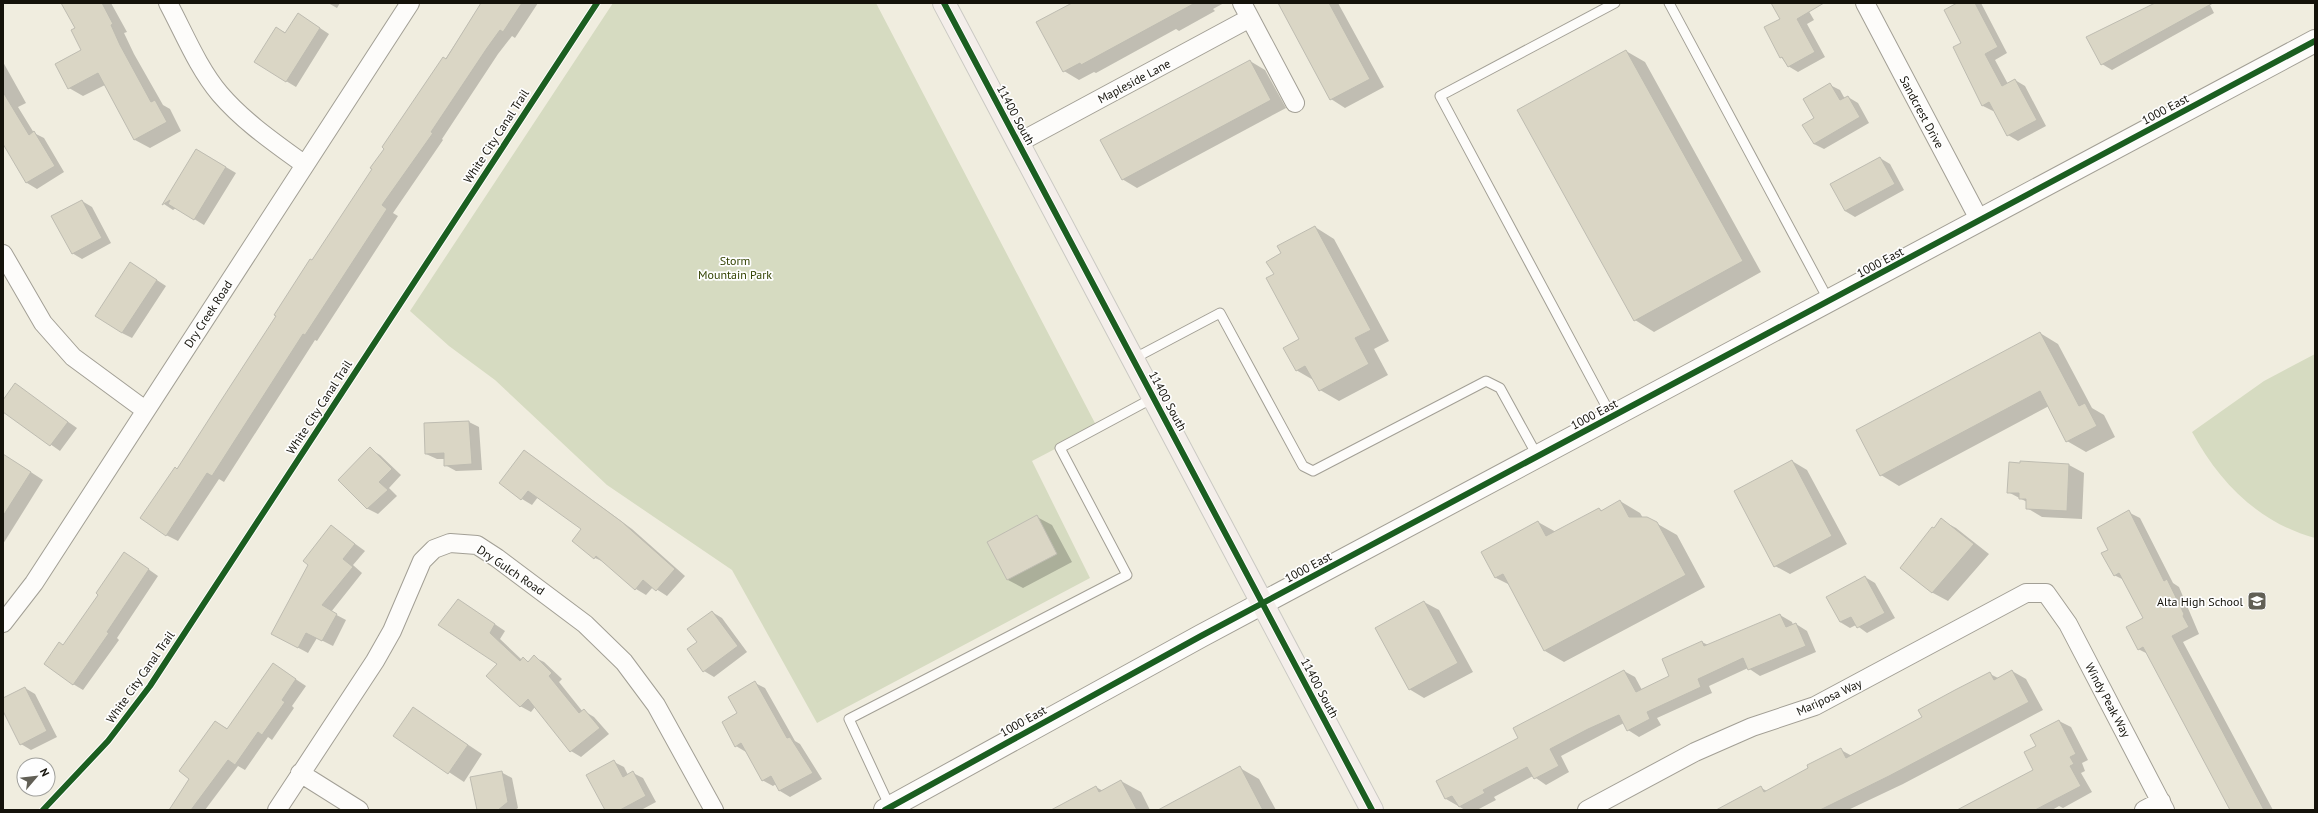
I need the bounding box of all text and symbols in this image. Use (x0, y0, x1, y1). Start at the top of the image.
street label: Mapleside Lane (1095, 56, 1173, 106)
street label: Sandcrest Drive (1897, 73, 1947, 151)
street label: 11400 South (994, 82, 1038, 148)
street label: White City Canal Trail (460, 86, 532, 186)
street label: 1000 East (2139, 90, 2191, 128)
street label: 1000 East (1854, 243, 1906, 281)
park label: Storm Mountain Park (698, 253, 772, 282)
street label: Dry Creek Road (181, 278, 235, 350)
street label: White City Canal Trail (283, 357, 355, 457)
street label: 11400 South (1146, 368, 1190, 434)
street label: 1000 East (1568, 395, 1620, 433)
street label: Dry Gulch Road (474, 542, 548, 598)
street label: 1000 East (1282, 548, 1334, 586)
school or university icon: Alta High School (2246, 590, 2268, 612)
place label: Alta High School (2157, 594, 2243, 609)
street label: White City Canal Trail (103, 628, 178, 726)
street label: 11400 South (1298, 655, 1342, 721)
street label: Windy Peak Way (2082, 660, 2134, 740)
street label: Mariposa Way (1794, 675, 1865, 719)
street label: 1000 East (997, 702, 1049, 740)
north arrow (16, 757, 56, 797)
text: N (37, 766, 53, 779)

